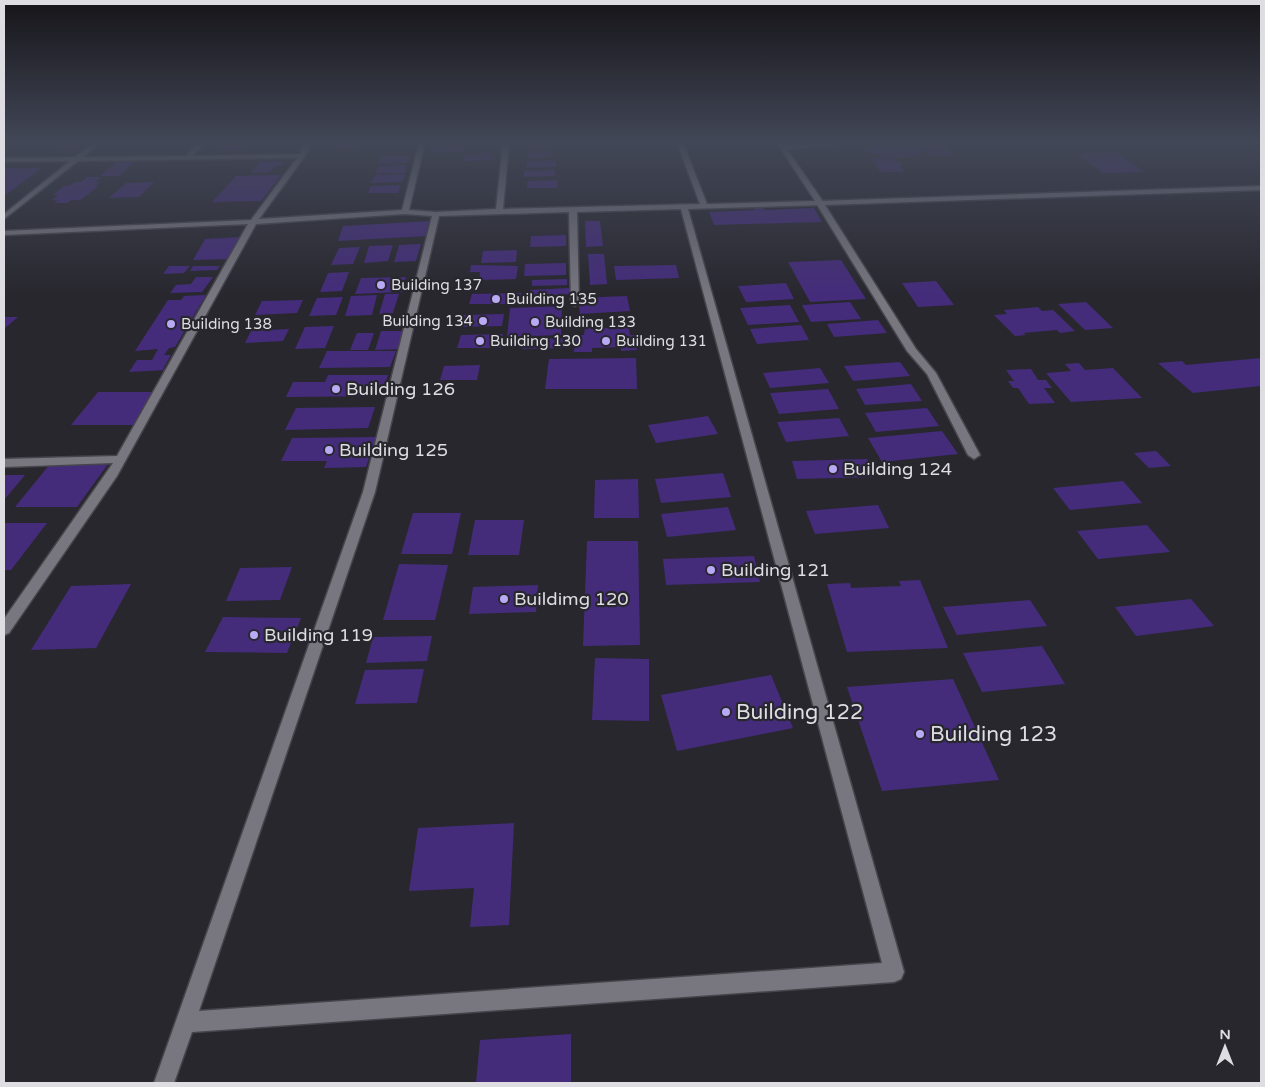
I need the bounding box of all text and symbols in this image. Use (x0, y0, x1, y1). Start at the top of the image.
place label: Building 137 (391, 276, 482, 294)
marker: Building 137 (375, 279, 387, 291)
place label: Building 135 (506, 290, 597, 308)
marker: Building 135 (490, 293, 502, 305)
place label: Building 134 (382, 312, 473, 330)
place label: Building 133 (545, 313, 636, 331)
place label: Building 138 (181, 315, 272, 333)
marker: Building 134 (477, 315, 489, 327)
marker: Building 133 (529, 316, 541, 328)
marker: Building 138 (165, 318, 177, 330)
place label: Building 130 (490, 332, 581, 350)
place label: Building 131 (616, 332, 707, 350)
marker: Building 130 (474, 335, 486, 347)
marker: Building 131 (600, 335, 612, 347)
place label: Building 126 (346, 378, 455, 400)
marker: Building 126 (330, 383, 342, 395)
place label: Building 125 (339, 439, 448, 461)
marker: Building 125 (323, 444, 335, 456)
place label: Building 124 (843, 458, 952, 480)
marker: Building 124 (827, 463, 839, 475)
place label: Building 121 (721, 559, 830, 581)
marker: Building 121 (705, 564, 717, 576)
place label: Buildimg 120 (514, 588, 629, 610)
marker: Buildimg 120 (498, 593, 510, 605)
place label: Building 119 (264, 624, 373, 646)
marker: Building 119 (248, 629, 260, 641)
place label: Building 122 (736, 700, 863, 725)
marker: Building 122 (720, 706, 732, 718)
place label: Building 123 (930, 722, 1057, 747)
marker: Building 123 (914, 728, 926, 740)
north arrow (1200, 1022, 1250, 1072)
text: N (1219, 1026, 1231, 1043)

